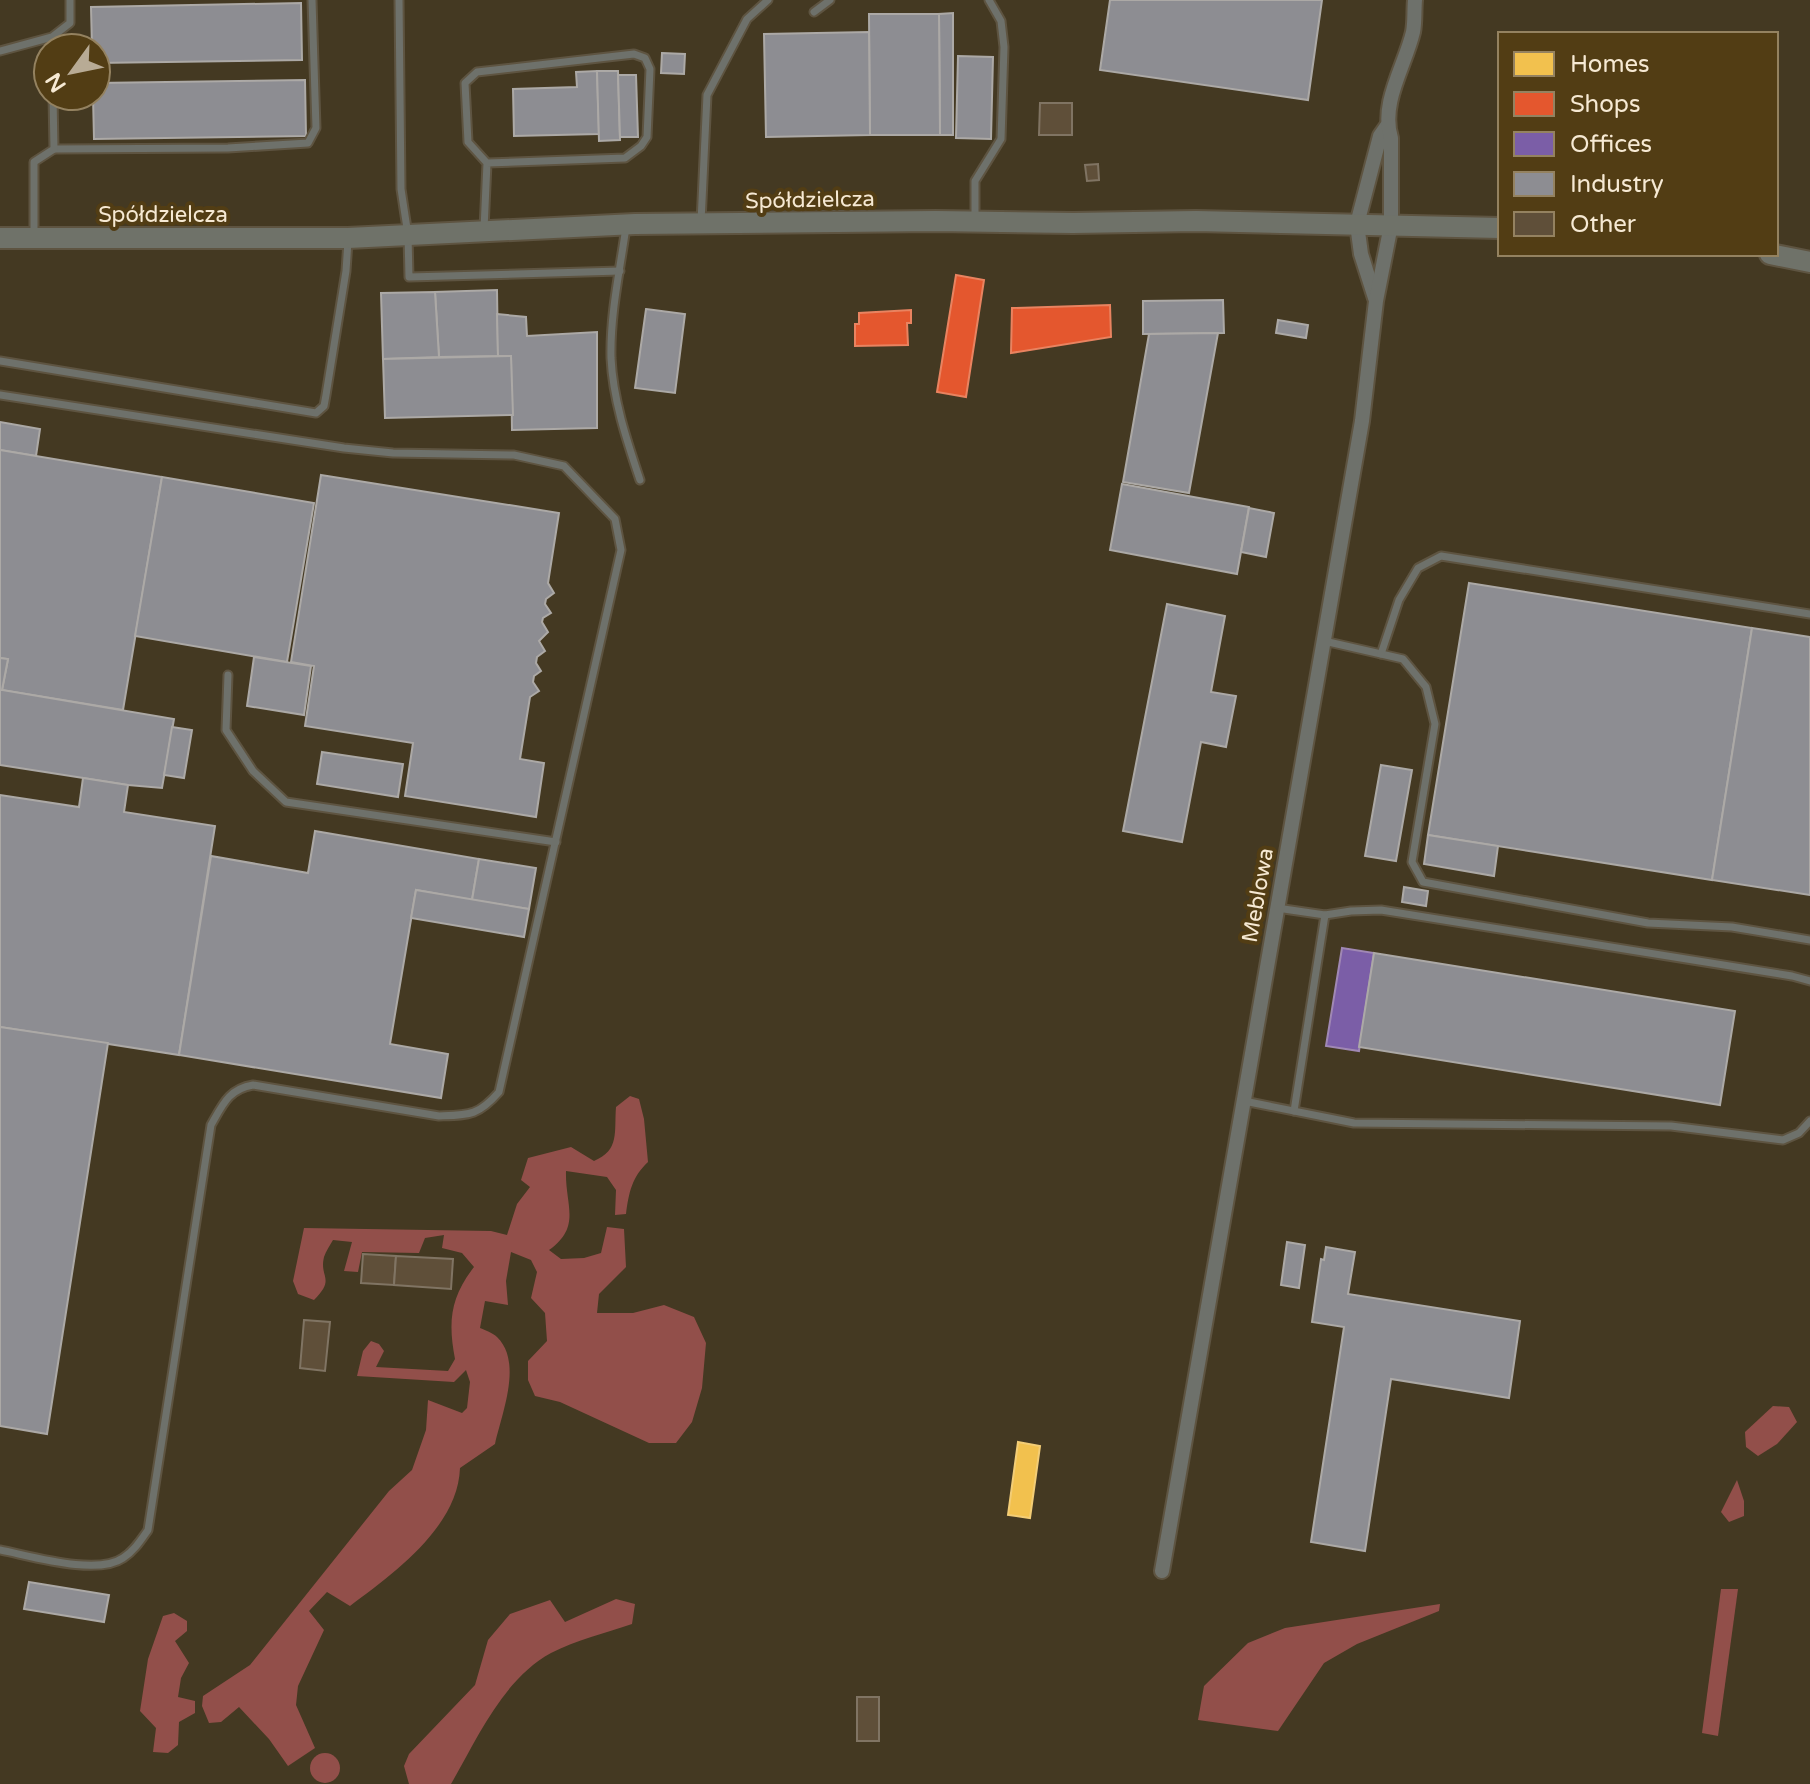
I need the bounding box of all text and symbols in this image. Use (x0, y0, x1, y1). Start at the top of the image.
north arrow (32, 32, 112, 112)
legend (1498, 32, 1778, 256)
text: Homes (1570, 50, 1650, 79)
text: N (40, 68, 72, 97)
text: Shops (1570, 90, 1640, 119)
text: Offices (1570, 130, 1652, 159)
text: Industry (1570, 170, 1664, 199)
street label: Spółdzielcza (745, 186, 875, 214)
street label: Spółdzielcza (98, 202, 228, 228)
text: Other (1570, 210, 1637, 239)
street label: Meblowa (1237, 846, 1279, 945)

